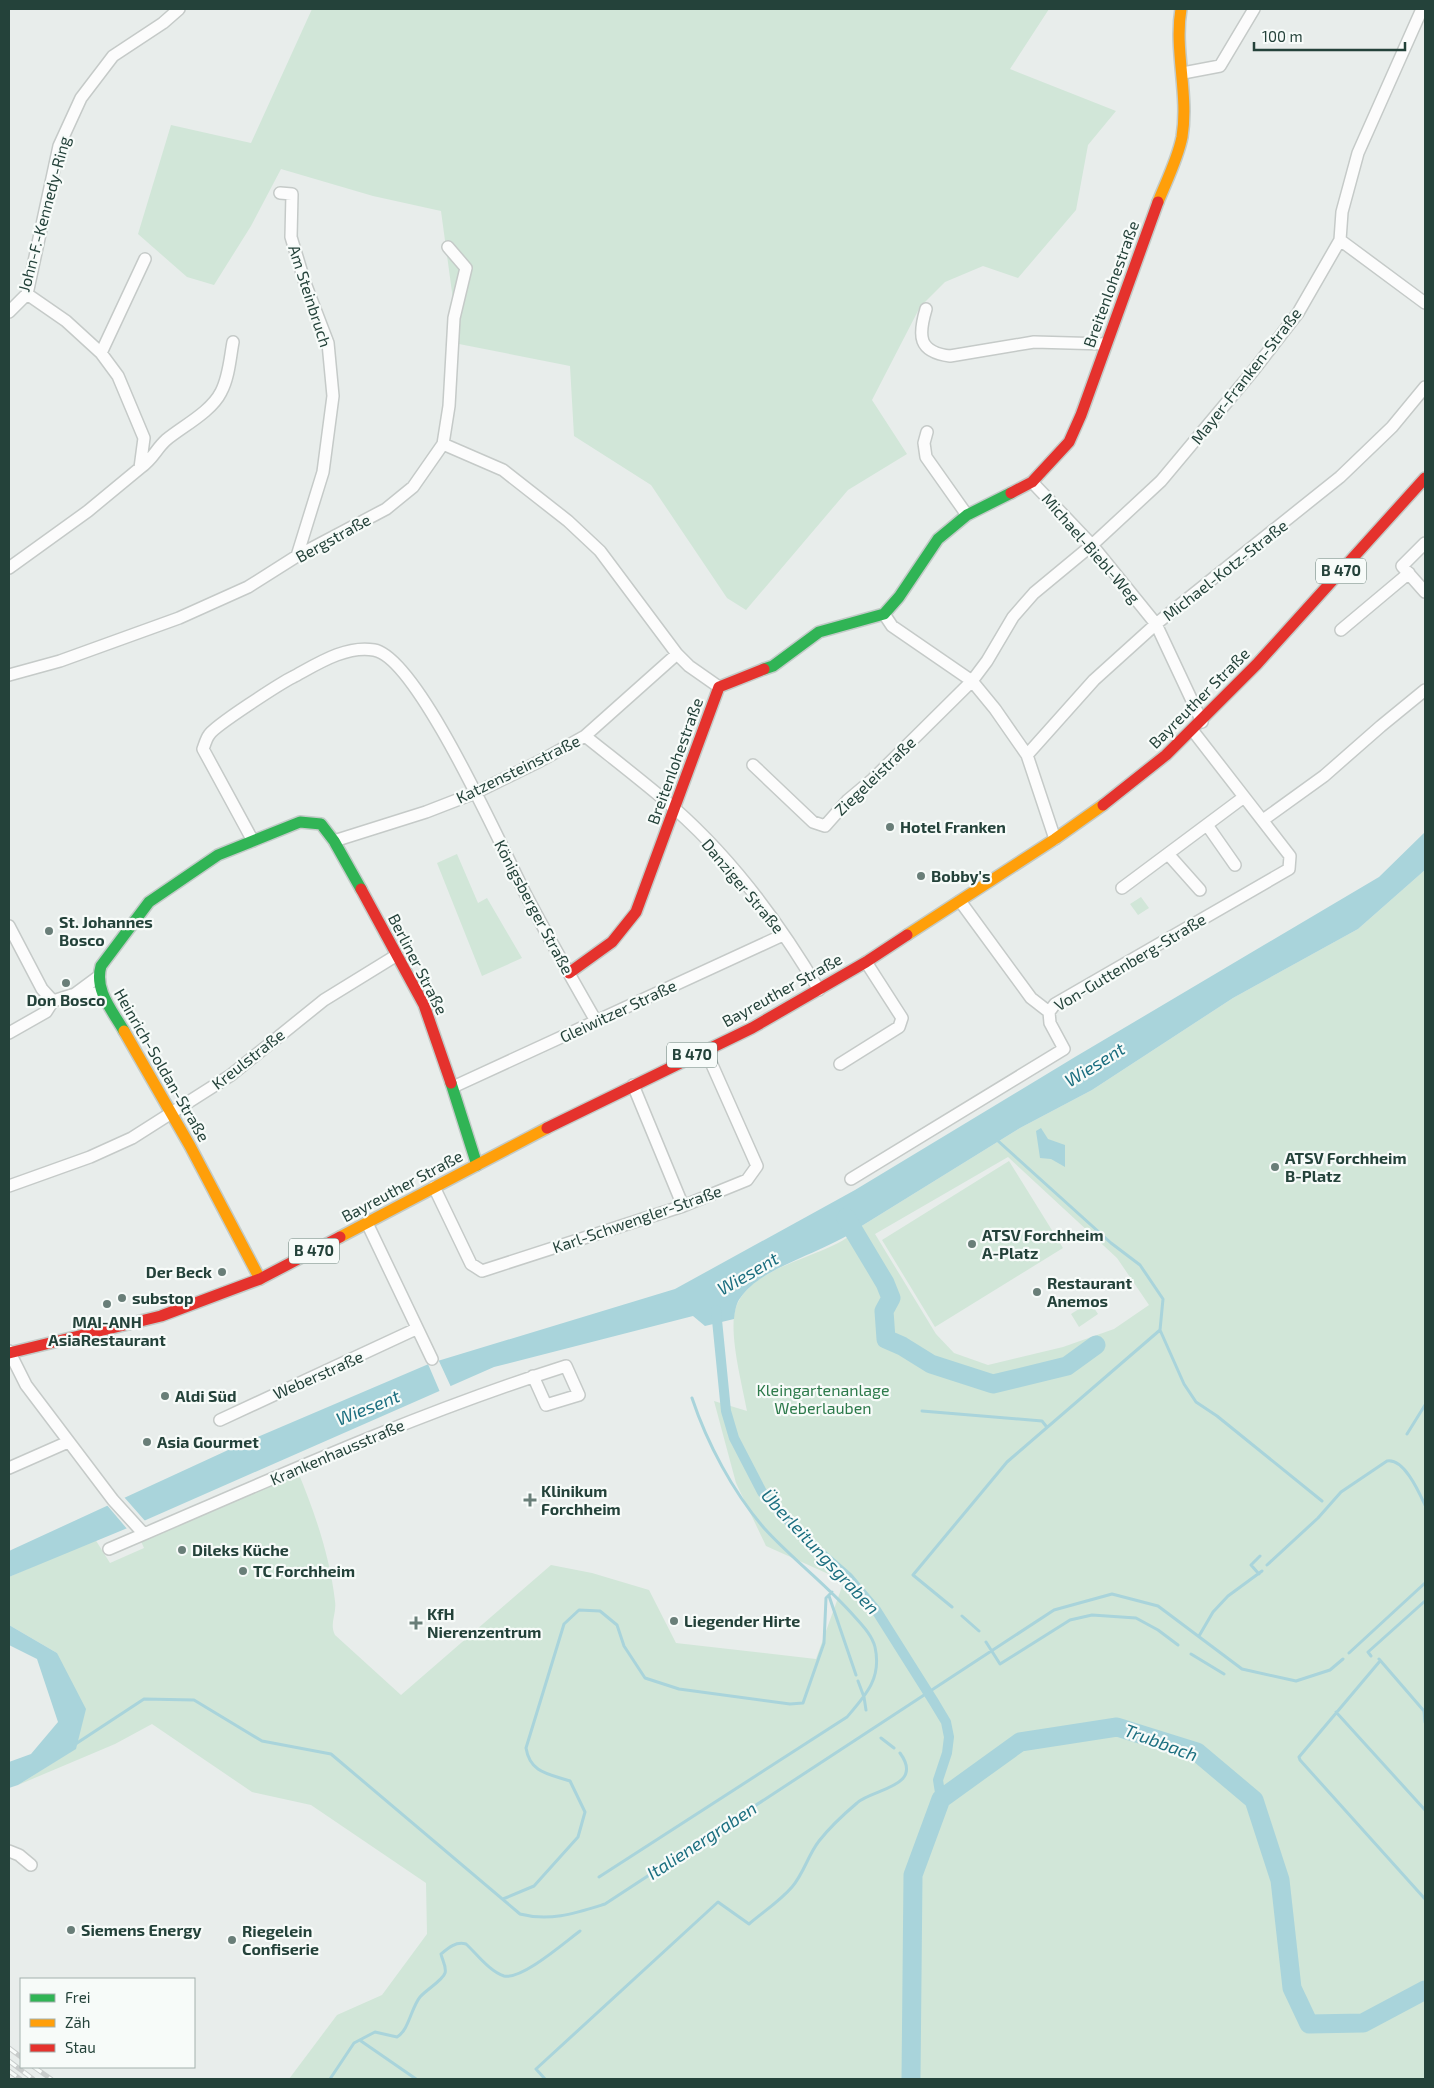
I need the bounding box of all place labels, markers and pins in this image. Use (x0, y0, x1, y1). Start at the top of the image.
place label: Hotel Franken (900, 817, 1006, 836)
marker: Hotel Franken (884, 821, 896, 833)
place label: Bobby's (931, 866, 991, 886)
marker: Bobby's (915, 870, 927, 882)
place label: St. Johannes Bosco (59, 912, 153, 949)
marker: St. Johannes Bosco (43, 925, 55, 937)
marker: Don Bosco (60, 977, 72, 989)
place label: Don Bosco (26, 990, 106, 1009)
place label: ATSV Forchheim B-Platz (1285, 1148, 1407, 1185)
marker: ATSV Forchheim B-Platz (1269, 1161, 1281, 1173)
place label: ATSV Forchheim A-Platz (982, 1225, 1104, 1262)
marker: ATSV Forchheim A-Platz (966, 1238, 978, 1250)
place label: Der Beck (146, 1262, 212, 1281)
marker: Der Beck (216, 1266, 228, 1278)
place label: Restaurant Anemos (1047, 1273, 1132, 1310)
marker: Restaurant Anemos (1031, 1286, 1043, 1298)
place label: substop (132, 1288, 194, 1307)
marker: substop (116, 1292, 128, 1304)
marker: MAI-ANH AsiaRestaurant (101, 1298, 113, 1310)
place label: MAI-ANH AsiaRestaurant (48, 1312, 166, 1349)
place label: Aldi Süd (175, 1386, 237, 1405)
marker: Aldi Süd (159, 1390, 171, 1402)
place label: Asia Gourmet (157, 1432, 259, 1451)
marker: Asia Gourmet (141, 1436, 153, 1448)
place label: Klinikum Forchheim (541, 1481, 621, 1518)
marker: Klinikum Forchheim (523, 1493, 537, 1507)
place label: Dileks Küche (192, 1540, 289, 1559)
marker: Dileks Küche (176, 1544, 188, 1556)
place label: TC Forchheim (253, 1561, 355, 1580)
marker: TC Forchheim (237, 1565, 249, 1577)
place label: KfH Nierenzentrum (427, 1604, 541, 1641)
place label: Liegender Hirte (684, 1611, 800, 1630)
marker: Liegender Hirte (668, 1615, 680, 1627)
marker: KfH Nierenzentrum (409, 1616, 423, 1630)
place label: Siemens Energy (81, 1920, 202, 1940)
place label: Riegelein Confiserie (242, 1921, 319, 1958)
marker: Siemens Energy (65, 1924, 77, 1936)
marker: Riegelein Confiserie (226, 1934, 238, 1946)

